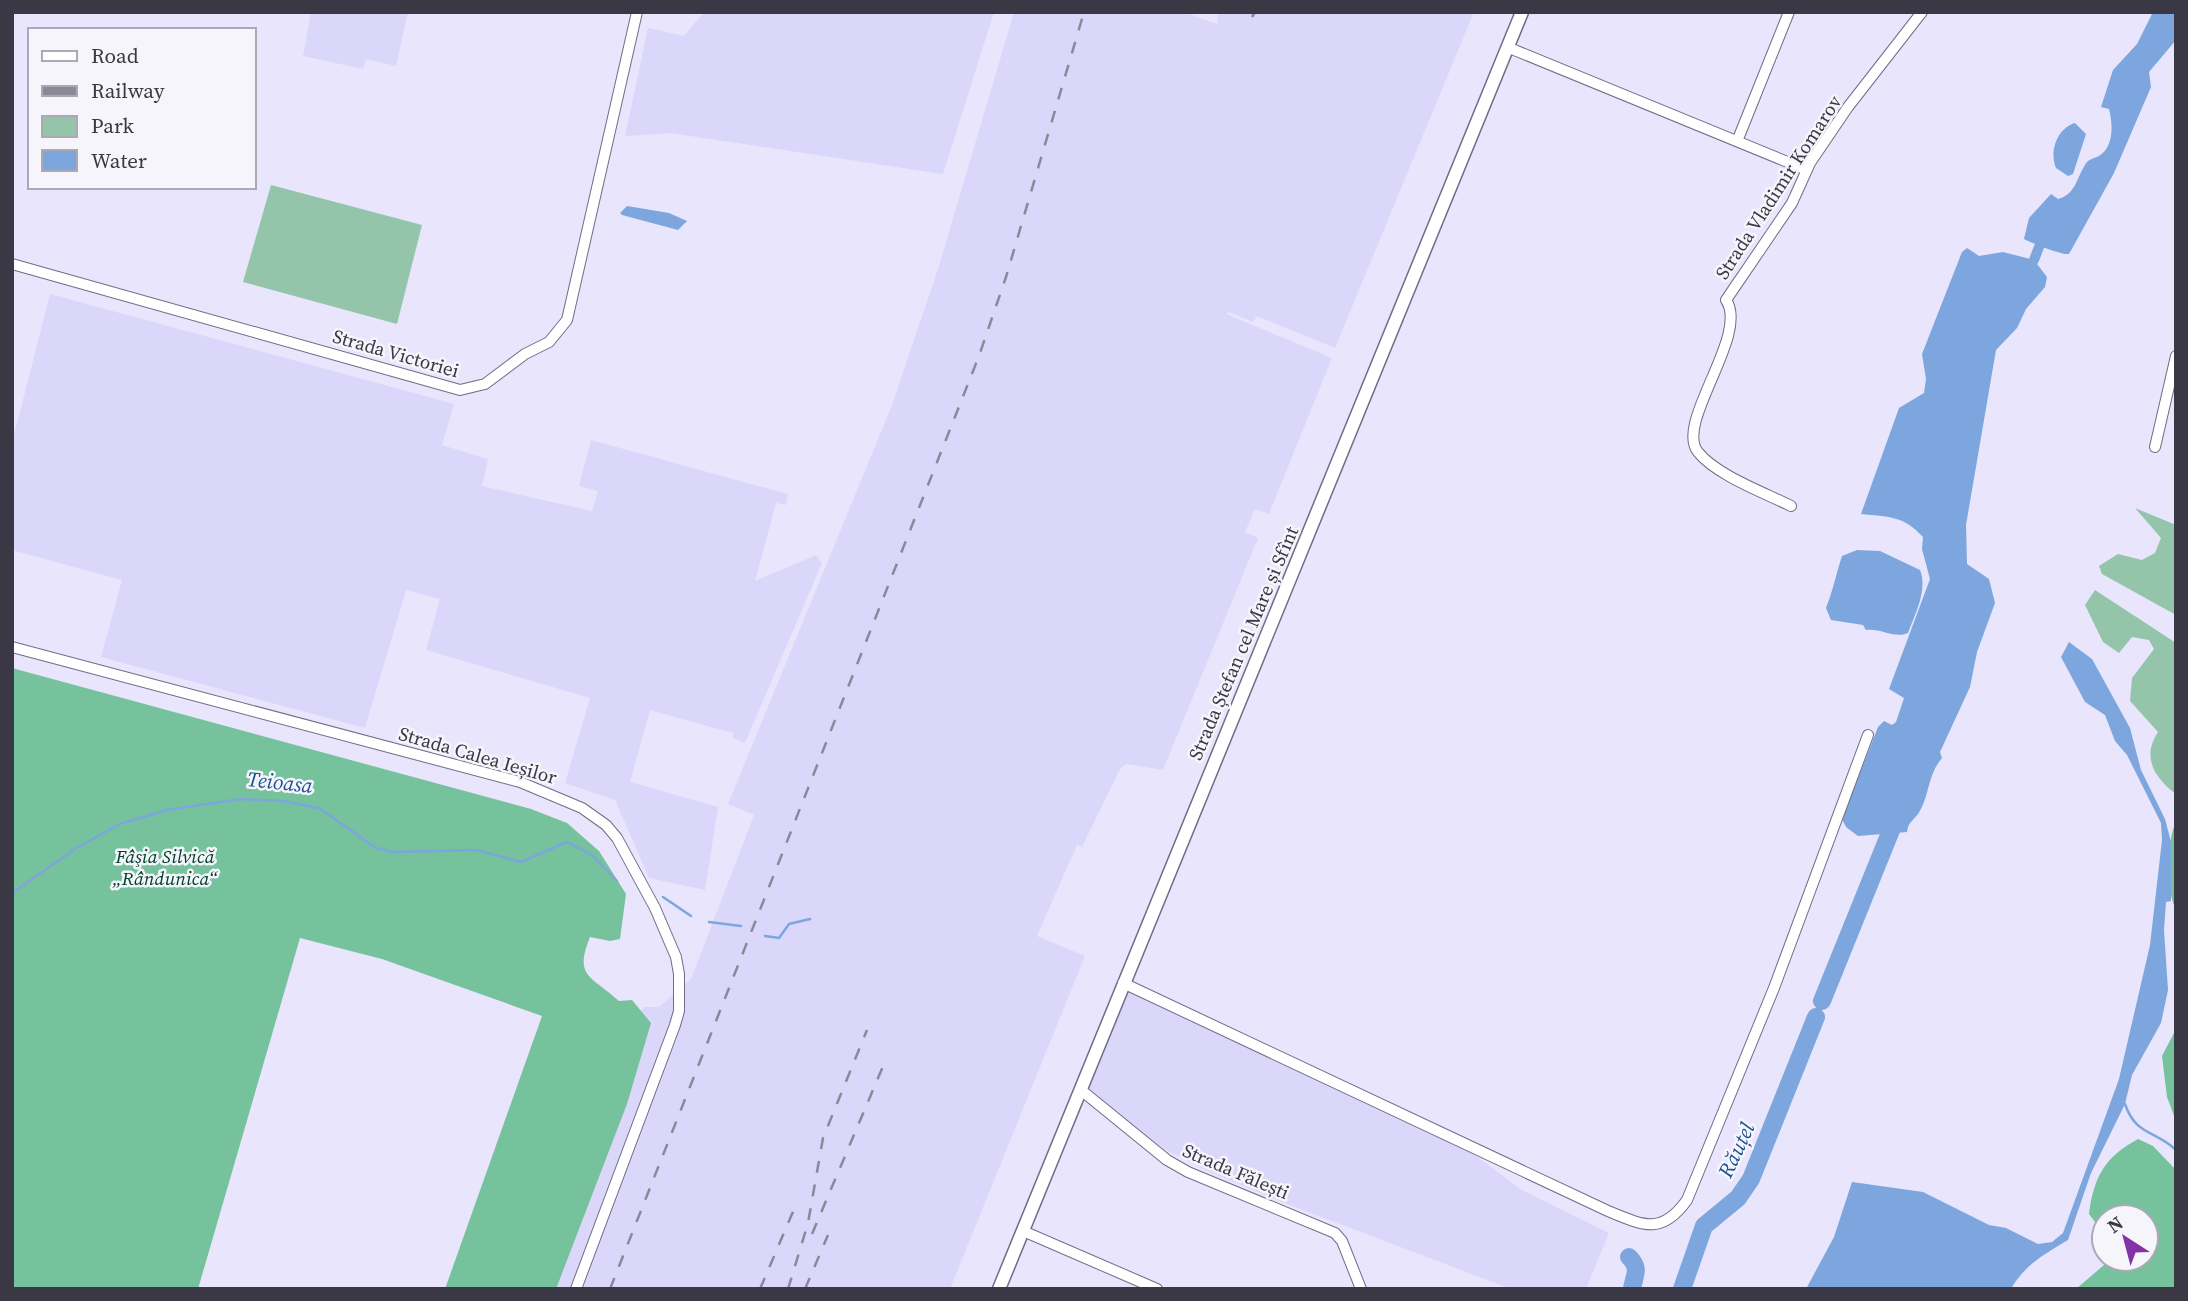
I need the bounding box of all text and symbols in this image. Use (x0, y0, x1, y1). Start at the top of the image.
legend (28, 28, 256, 189)
text: Road (91, 41, 139, 70)
text: Railway (91, 76, 165, 105)
street label: Strada Vladimir Komarov (1709, 90, 1847, 284)
text: Park (91, 111, 135, 140)
text: Water (91, 146, 147, 175)
street label: Strada Victoriei (330, 323, 462, 384)
street label: Strada Ștefan cel Mare și Sfînt (1182, 521, 1304, 764)
street label: Strada Calea Ieșilor (396, 720, 560, 790)
water label: Teioasa (246, 764, 314, 800)
park label: Fâşia Silvică „Rândunica“ (112, 843, 218, 891)
water label: Răuțel (1710, 1118, 1761, 1183)
street label: Strada Fălești (1179, 1137, 1293, 1205)
north arrow (2090, 1203, 2160, 1273)
text: N (2102, 1210, 2128, 1239)

